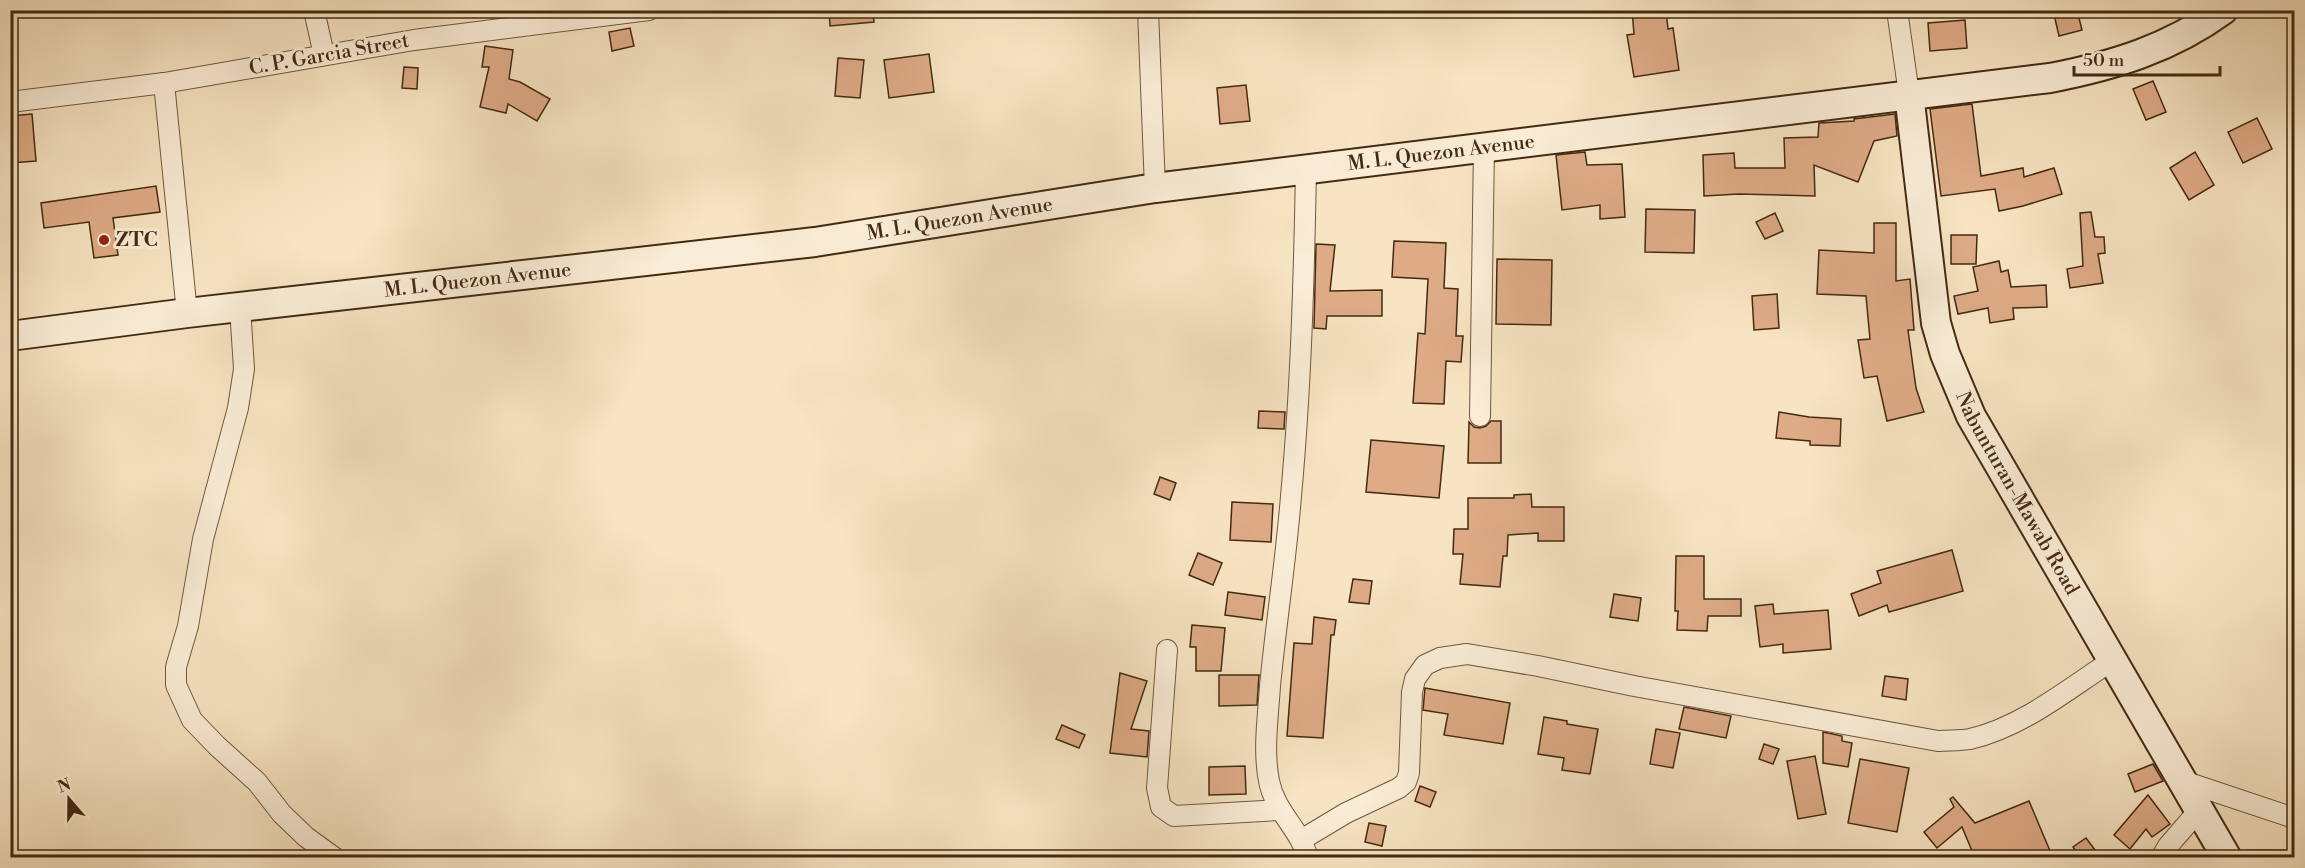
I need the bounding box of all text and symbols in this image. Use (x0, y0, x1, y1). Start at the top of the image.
street label: C. P. Garcia Street (247, 29, 411, 81)
scale bar (2074, 39, 2220, 77)
text: 50 m (2083, 49, 2125, 72)
street label: M. L. Quezon Avenue (1346, 129, 1536, 177)
street label: M. L. Quezon Avenue (865, 192, 1055, 246)
place label: ZTC (116, 228, 158, 253)
marker: ZTC (97, 233, 111, 247)
street label: M. L. Quezon Avenue (383, 257, 573, 303)
street label: Nabunturan-Mawab Road (1950, 388, 2085, 600)
north arrow (39, 769, 99, 829)
text: N (55, 774, 74, 797)

